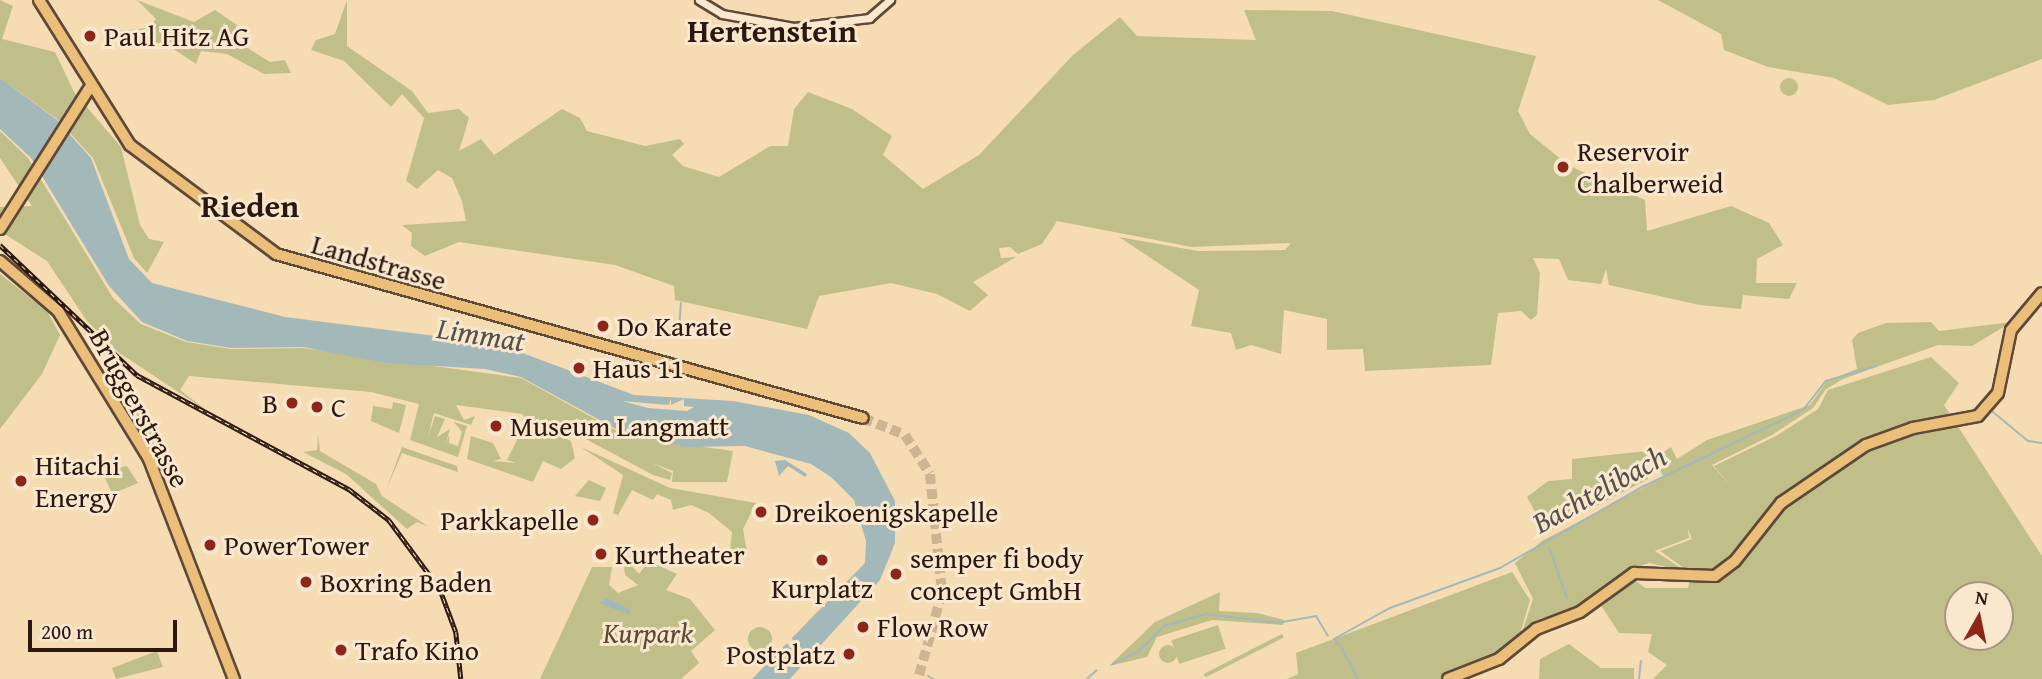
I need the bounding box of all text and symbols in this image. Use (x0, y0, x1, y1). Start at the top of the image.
district label: Hertenstein (687, 12, 857, 50)
place label: Paul Hitz AG (104, 19, 249, 53)
marker: Paul Hitz AG (82, 28, 98, 44)
place label: Reservoir Chalberweid (1577, 134, 1723, 200)
marker: Reservoir Chalberweid (1555, 159, 1571, 175)
district label: Rieden (201, 187, 299, 225)
street label: Landstrasse (308, 227, 450, 297)
water label: Limmat (434, 309, 528, 359)
place label: Do Karate (617, 309, 732, 343)
marker: Do Karate (595, 318, 611, 334)
street label: Bruggerstrasse (83, 323, 197, 493)
place label: Haus 11 (593, 351, 684, 385)
marker: Haus 11 (571, 360, 587, 376)
place label: B (262, 386, 278, 420)
place label: C (331, 390, 346, 424)
marker: B (284, 395, 300, 411)
marker: C (309, 399, 325, 415)
place label: Museum Langmatt (510, 409, 729, 443)
marker: Museum Langmatt (488, 418, 504, 434)
water label: Bachtelibach (1526, 438, 1672, 540)
place label: Hitachi Energy (35, 448, 120, 514)
marker: Hitachi Energy (13, 473, 29, 489)
place label: Dreikoenigskapelle (775, 495, 998, 529)
place label: Parkkapelle (440, 503, 579, 537)
marker: Dreikoenigskapelle (753, 504, 769, 520)
marker: Parkkapelle (585, 512, 601, 528)
place label: PowerTower (224, 528, 369, 562)
marker: PowerTower (202, 537, 218, 553)
place label: Kurtheater (615, 537, 745, 571)
place label: semper fi body concept GmbH (910, 541, 1084, 607)
marker: Kurtheater (593, 546, 609, 562)
marker: Kurplatz (814, 552, 830, 568)
place label: Boxring Baden (320, 565, 492, 599)
marker: semper fi body concept GmbH (888, 566, 904, 582)
place label: Kurplatz (771, 571, 873, 605)
marker: Boxring Baden (298, 574, 314, 590)
north arrow (1944, 581, 2014, 651)
text: N (1974, 582, 1990, 612)
scale bar (32, 606, 180, 650)
place label: Flow Row (877, 610, 988, 644)
text: 200 m (41, 616, 93, 647)
park label: Kurpark (603, 616, 693, 650)
marker: Flow Row (855, 619, 871, 635)
place label: Trafo Kino (355, 633, 479, 667)
place label: Postplatz (726, 637, 835, 671)
marker: Trafo Kino (333, 642, 349, 658)
marker: Postplatz (841, 646, 857, 662)

